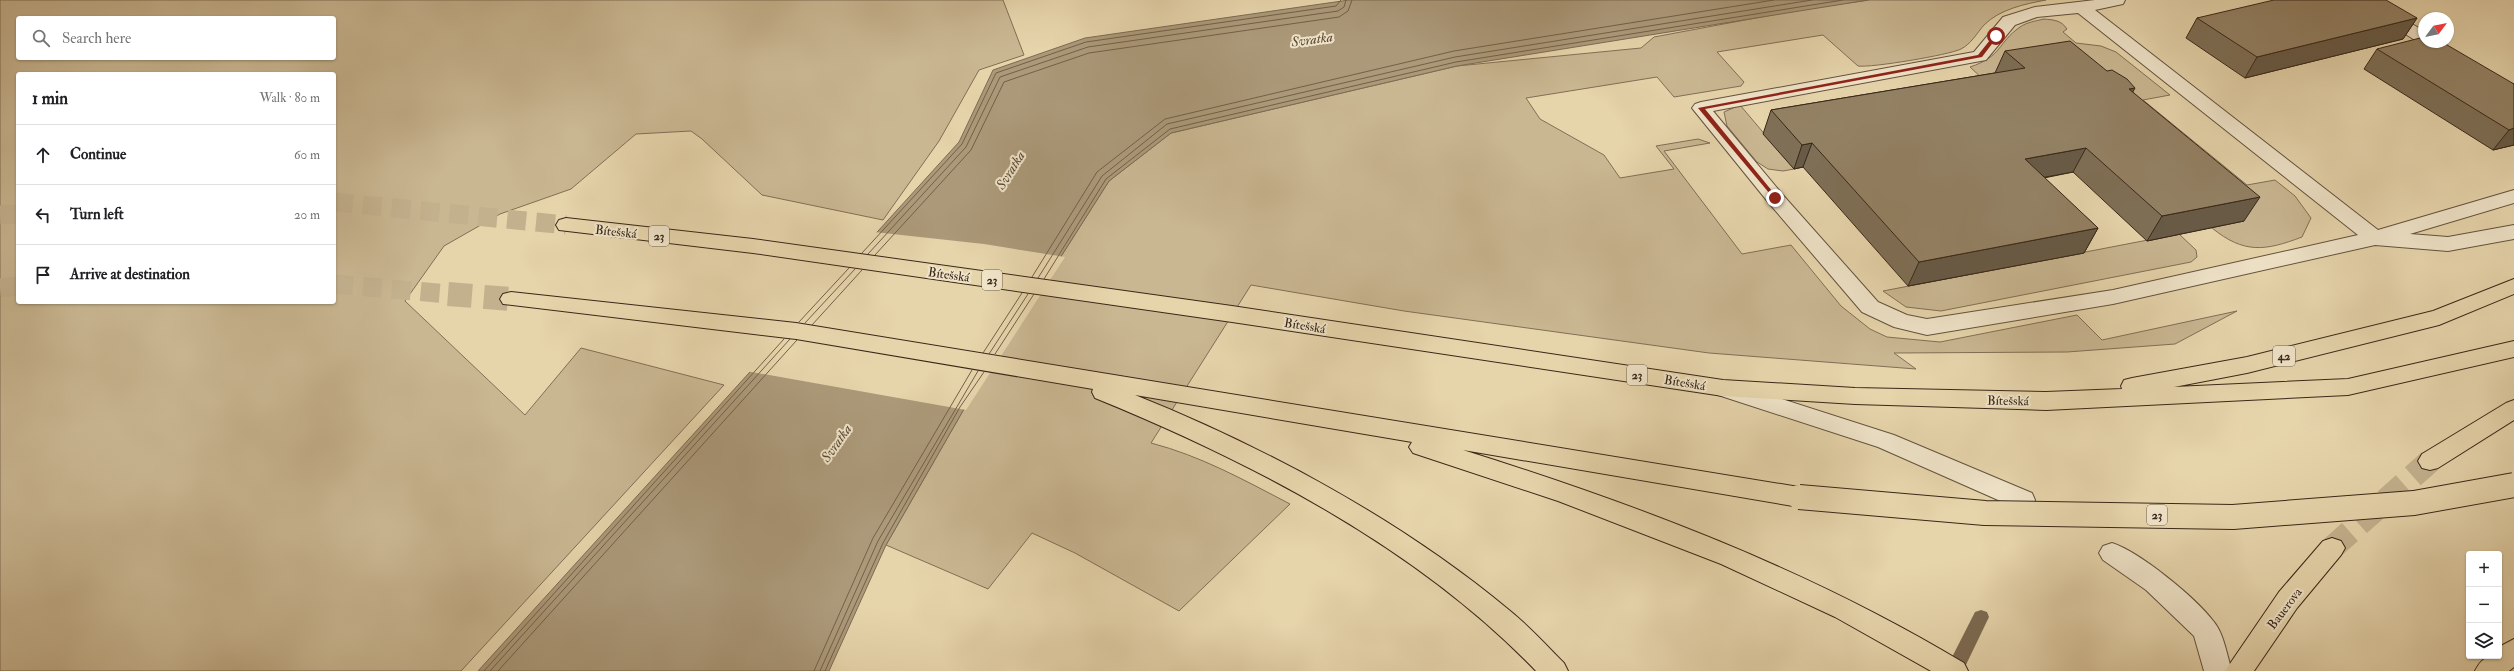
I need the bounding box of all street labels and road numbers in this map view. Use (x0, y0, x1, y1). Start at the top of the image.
street label: Bítešská (594, 222, 638, 242)
road number: 23 (649, 226, 669, 246)
street label: Bítešská (927, 264, 971, 286)
road number: 23 (982, 270, 1002, 290)
street label: Bítešská (1283, 315, 1327, 337)
road number: 42 (2273, 346, 2295, 366)
road number: 23 (1627, 365, 1647, 385)
street label: Bítešská (1663, 372, 1707, 394)
street label: Bítešská (1987, 393, 2030, 409)
road number: 23 (2147, 505, 2167, 525)
street label: Bauerova (2264, 584, 2306, 633)

